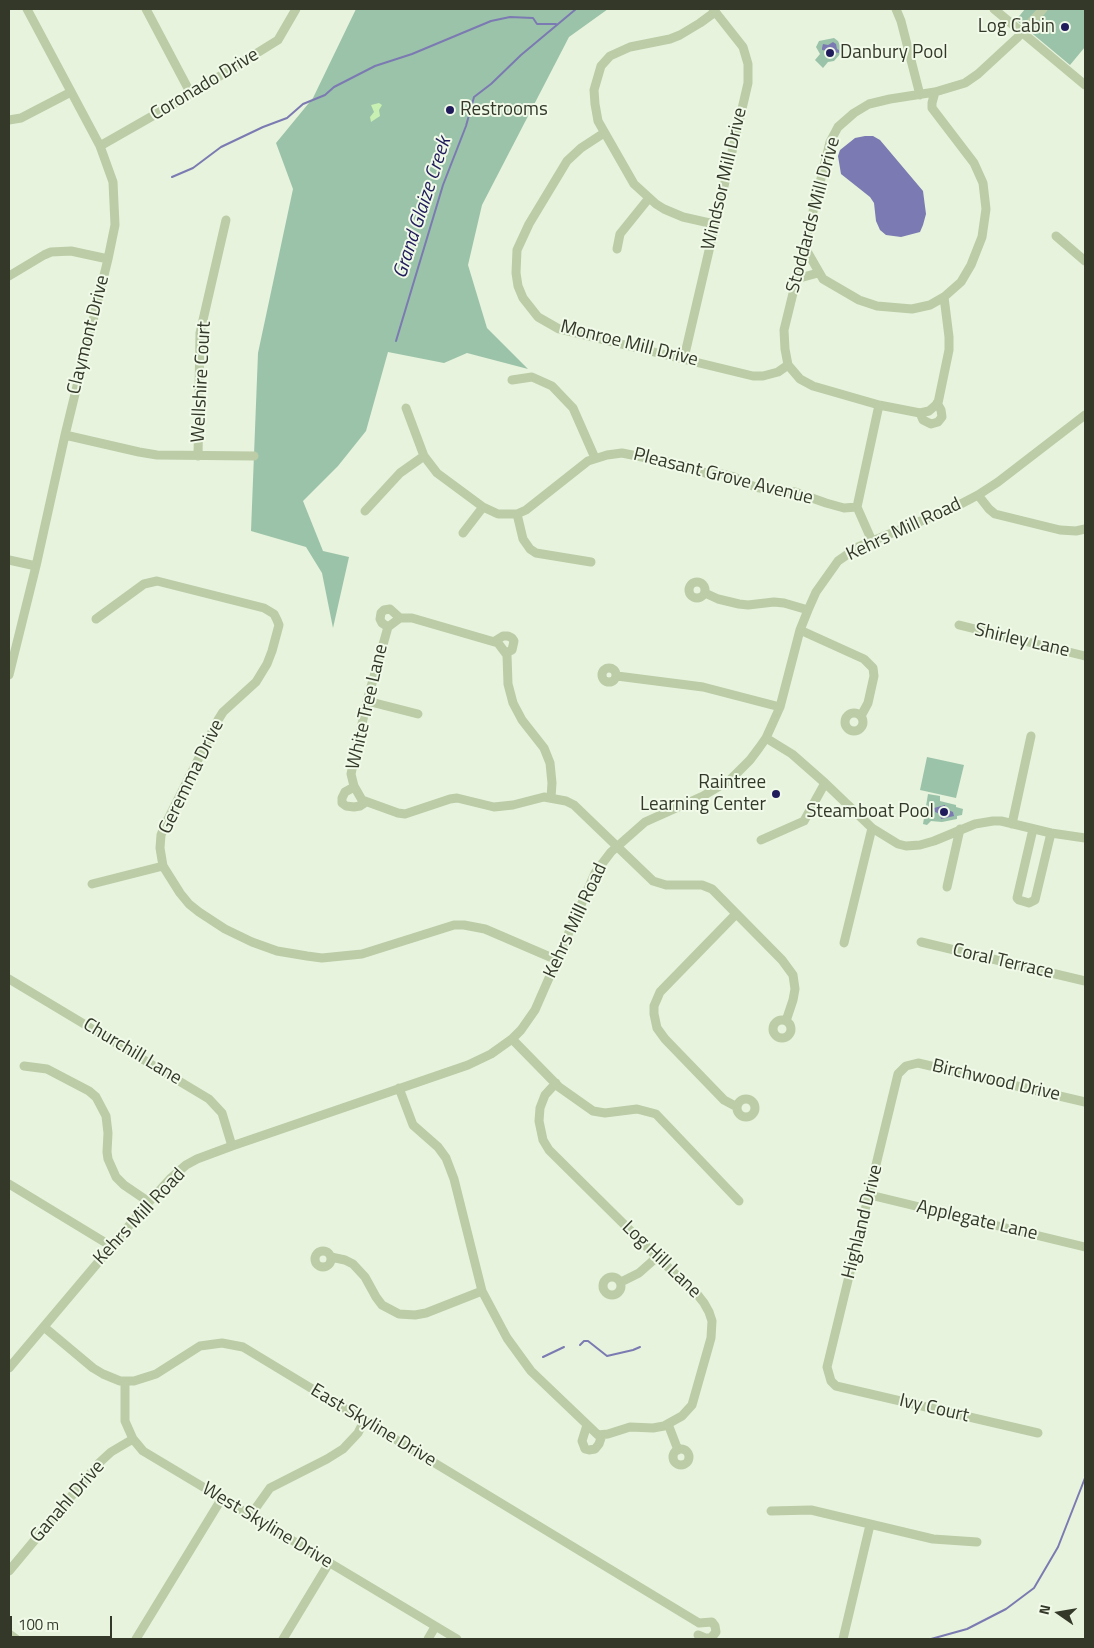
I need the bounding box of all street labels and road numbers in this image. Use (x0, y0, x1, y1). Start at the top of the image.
street label: Coronado Drive (147, 44, 263, 126)
street label: Windsor Mill Drive (698, 106, 752, 252)
street label: Stoddards Mill Drive (782, 135, 846, 295)
street label: Claymont Drive (63, 273, 115, 397)
street label: Monroe Mill Drive (558, 316, 700, 372)
street label: Wellshire Court (187, 321, 217, 443)
street label: Pleasant Grove Avenue (631, 444, 815, 510)
street label: Kehrs Mill Road (843, 493, 965, 567)
street label: Shirley Lane (972, 619, 1072, 663)
street label: White Tree Lane (342, 642, 394, 772)
street label: Geremma Drive (155, 716, 229, 838)
street label: Kehrs Mill Road (539, 860, 613, 982)
street label: Coral Terrace (950, 939, 1056, 985)
street label: Churchill Lane (79, 1014, 185, 1090)
street label: Birchwood Drive (930, 1055, 1062, 1107)
street label: Highland Drive (838, 1163, 888, 1281)
street label: Kehrs Mill Road (89, 1164, 191, 1270)
street label: Applegate Lane (914, 1196, 1040, 1246)
street label: Log Hill Lane (617, 1217, 705, 1303)
street label: East Skyline Drive (306, 1380, 440, 1472)
street label: Ivy Court (897, 1390, 971, 1428)
street label: Ganahl Drive (26, 1456, 110, 1548)
street label: West Skyline Drive (198, 1478, 336, 1574)

